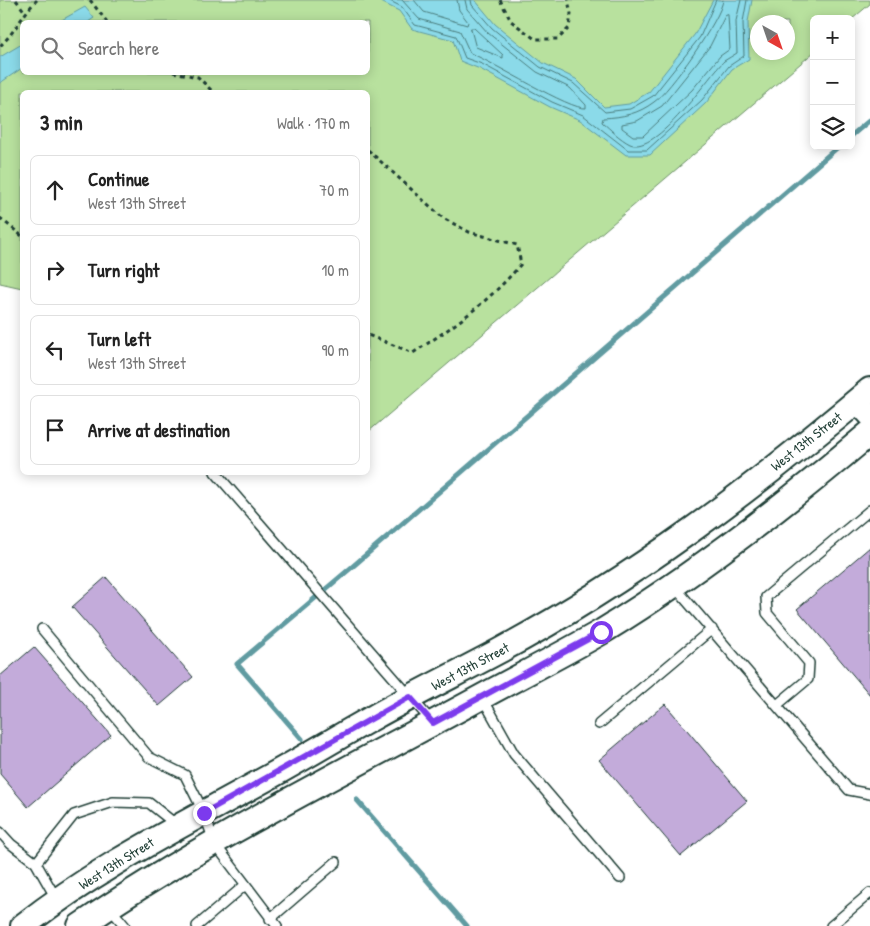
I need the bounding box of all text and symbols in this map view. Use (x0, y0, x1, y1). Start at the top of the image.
north arrow (750, 15, 795, 60)
map controls (810, 15, 855, 150)
button: + (810, 15, 855, 60)
search box (20, 20, 370, 75)
icon: search (38, 34, 66, 62)
text: Search here (78, 35, 159, 61)
button: − (810, 60, 855, 105)
button: layers (810, 105, 855, 150)
text: 3 min (40, 108, 83, 137)
text: Walk · 170 m (277, 112, 350, 134)
text: Continue (88, 166, 149, 192)
icon: ahead (41, 176, 69, 204)
text: 70 m (319, 179, 349, 201)
text: West 13th Street (88, 192, 186, 214)
icon: right (41, 256, 69, 284)
text: Turn right (88, 257, 159, 283)
text: 10 m (321, 259, 349, 281)
text: Turn left (88, 326, 151, 352)
icon: left (41, 336, 69, 364)
text: 90 m (321, 339, 349, 361)
text: West 13th Street (88, 352, 186, 374)
street label: West 13th Street (766, 407, 846, 475)
icon: arrive (41, 416, 69, 444)
text: Arrive at destination (88, 417, 230, 443)
route start (590, 621, 613, 644)
street label: West 13th Street (428, 637, 512, 694)
route end (193, 802, 216, 825)
street label: West 13th Street (75, 832, 157, 894)

